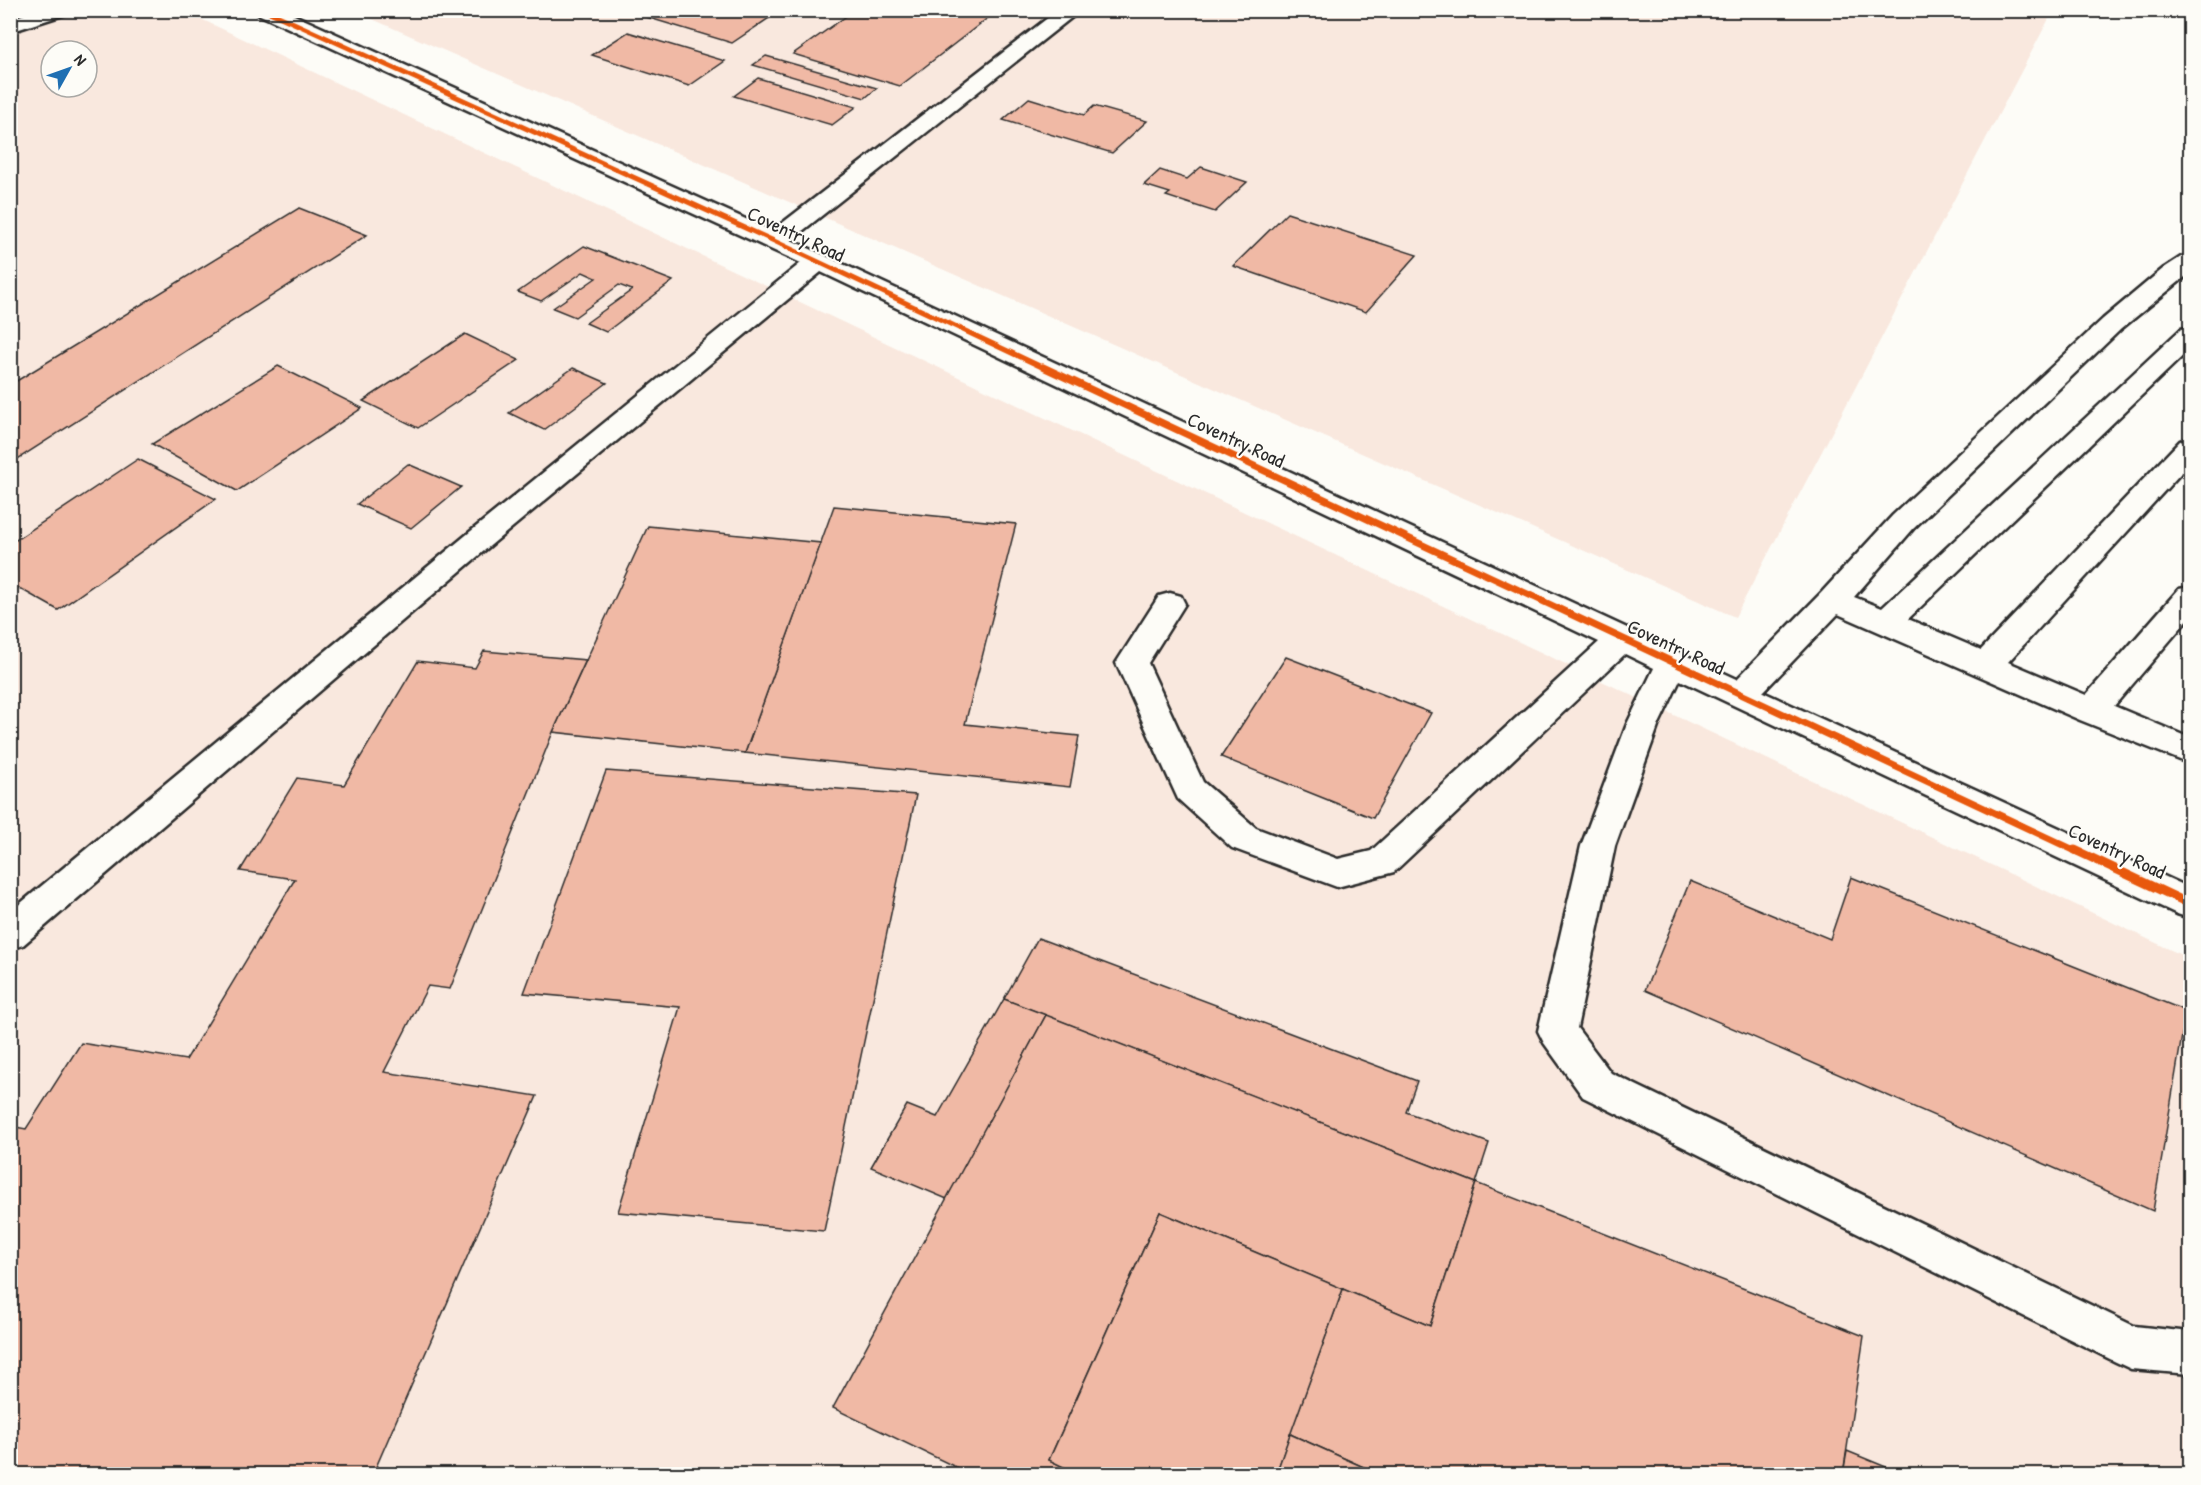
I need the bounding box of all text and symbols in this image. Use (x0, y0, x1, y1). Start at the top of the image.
north arrow (39, 39, 99, 99)
text: N (69, 49, 92, 70)
street label: Coventry Road (743, 199, 849, 268)
street label: Coventry Road (1183, 405, 1289, 474)
street label: Coventry Road (1623, 612, 1729, 681)
street label: Coventry Road (2064, 816, 2170, 885)

